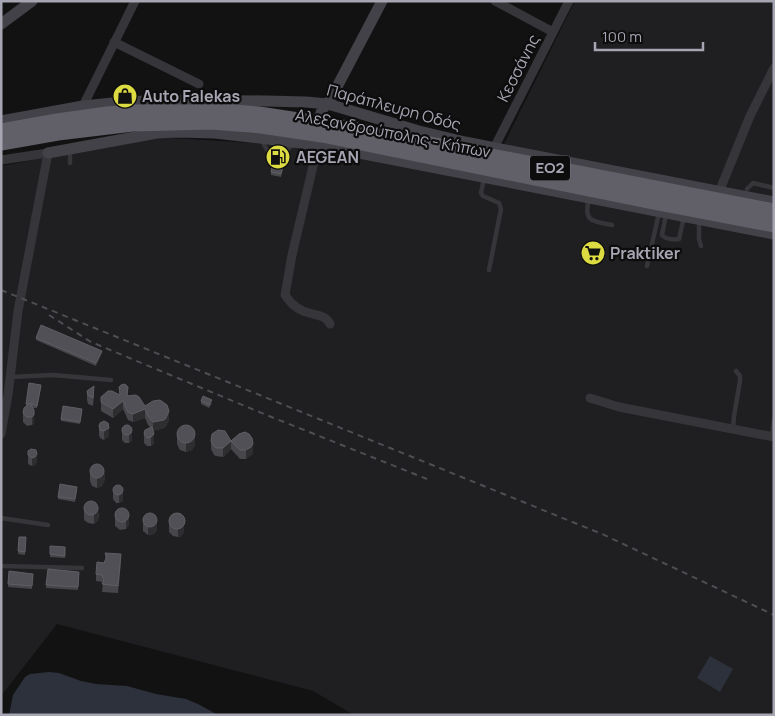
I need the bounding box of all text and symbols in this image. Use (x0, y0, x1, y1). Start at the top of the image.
scale bar (595, 20, 702, 52)
text: 100 m (602, 26, 642, 47)
street label: Κεσσάνης (492, 30, 544, 106)
street label: Παράπλευρη Οδός (324, 79, 464, 136)
shop icon: Auto Falekas (112, 83, 138, 109)
place label: Auto Falekas (142, 85, 241, 107)
street label: Αλεξανδρούπολης - Κήπων (293, 103, 493, 163)
fuel station icon: AEGEAN (265, 144, 291, 170)
place label: AEGEAN (296, 146, 359, 168)
road number: ΕΟ2 (530, 156, 570, 180)
supermarket icon: Praktiker (580, 240, 606, 266)
place label: Praktiker (610, 242, 680, 264)

